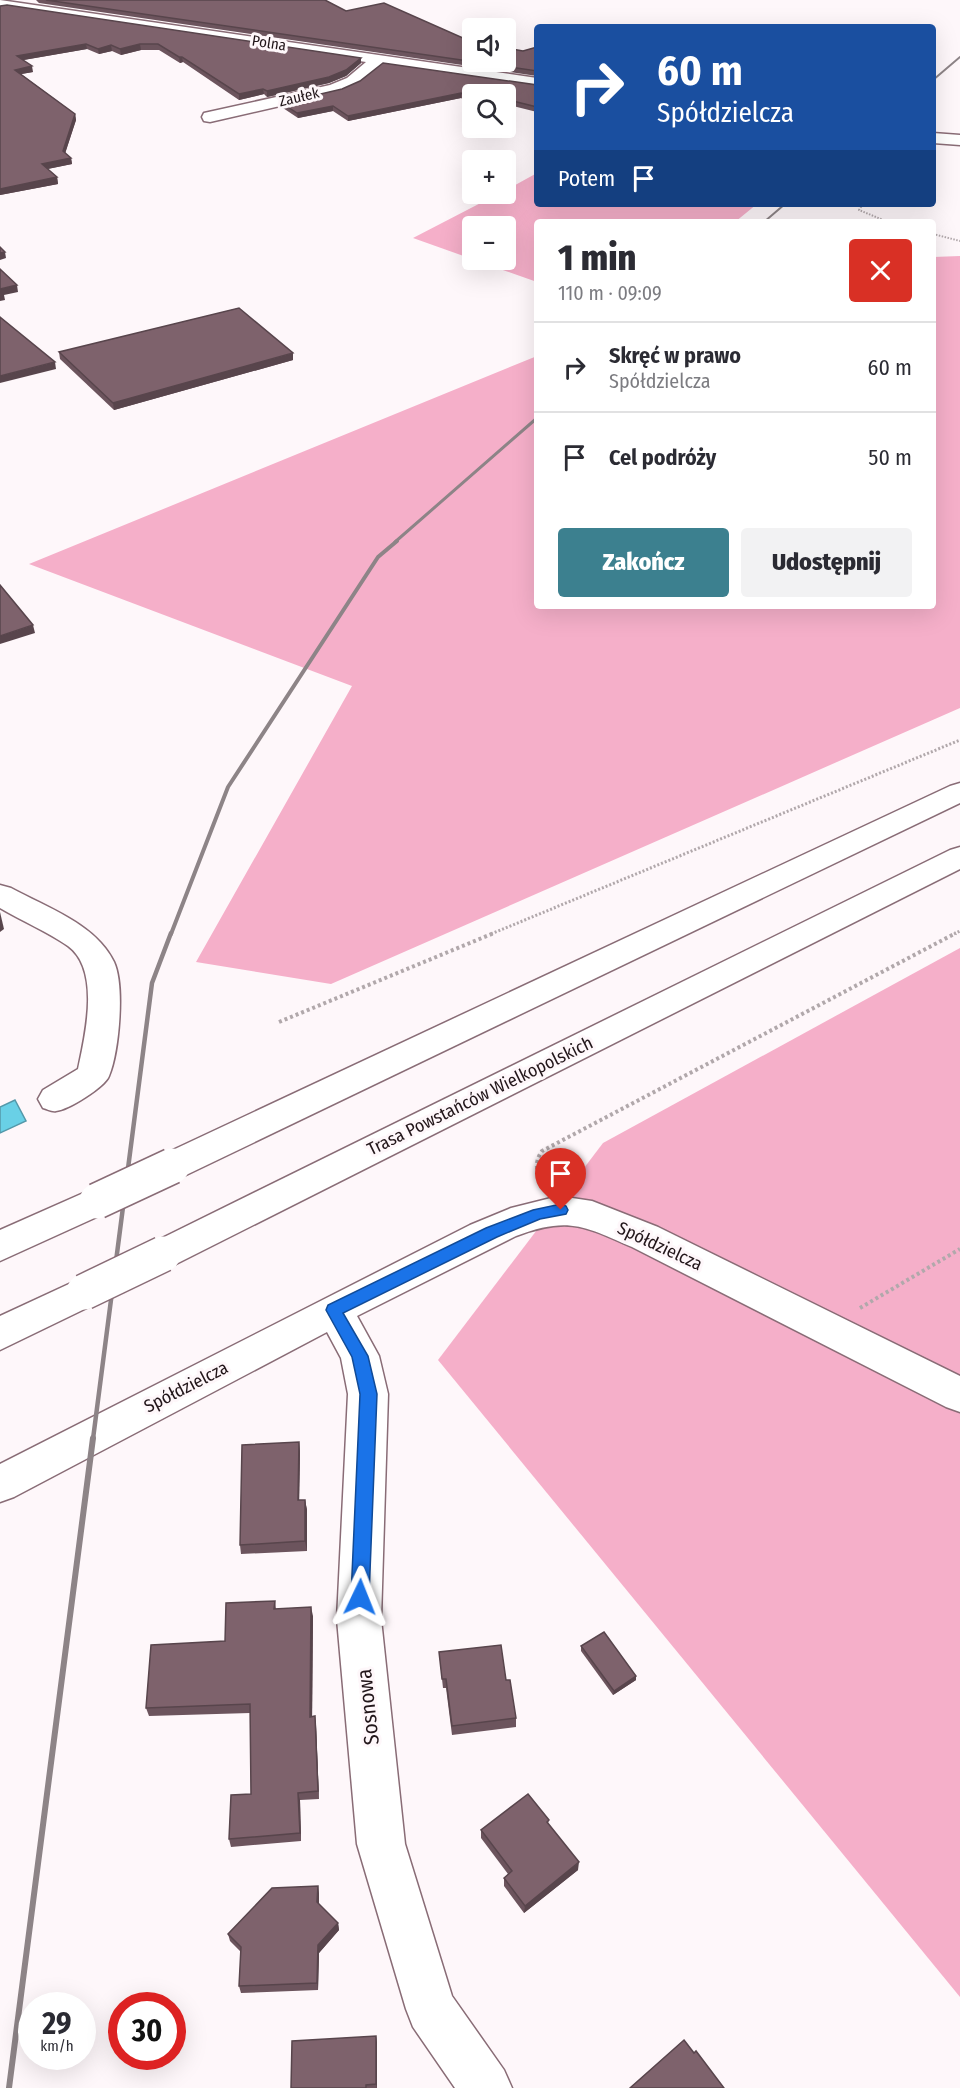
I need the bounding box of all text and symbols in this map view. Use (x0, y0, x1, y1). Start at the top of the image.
map controls (462, 18, 516, 270)
button: sound (462, 18, 516, 72)
street label: Polna (251, 31, 287, 55)
text: 60 m (657, 46, 743, 96)
icon: right (558, 48, 636, 126)
street label: Zaułek (277, 84, 321, 110)
button: search (462, 84, 516, 138)
text: Spółdzielcza (657, 97, 794, 129)
button: + (462, 150, 516, 204)
icon: arrive (627, 162, 660, 195)
text: Potem (558, 165, 615, 192)
button: − (462, 216, 516, 270)
text: 1 min (558, 236, 636, 280)
button: close (849, 239, 912, 302)
text: 110 m · 09:09 (558, 281, 662, 305)
text: Skręć w prawo (609, 342, 741, 369)
icon: right (558, 351, 591, 384)
text: 60 m (868, 354, 912, 381)
text: Spółdzielcza (609, 369, 710, 393)
icon: arrive (558, 441, 591, 474)
text: Cel podróży (609, 444, 716, 471)
text: 50 m (868, 444, 912, 471)
button: Zakończ (558, 528, 729, 597)
button: Udostępnij (741, 528, 912, 597)
street label: Trasa Powstańców Wielkopolskich (363, 1032, 597, 1160)
pin (535, 1148, 586, 1210)
icon: arrive (544, 1157, 577, 1190)
street label: Spółdzielcza (614, 1217, 706, 1275)
street label: Spółdzielcza (140, 1356, 232, 1418)
position arrow (328, 1565, 392, 1629)
street label: Sosnowa (351, 1668, 385, 1746)
speed limit sign: 30 (108, 1992, 186, 2070)
text: 29 (42, 2006, 72, 2042)
text: km/h (40, 2037, 74, 2055)

